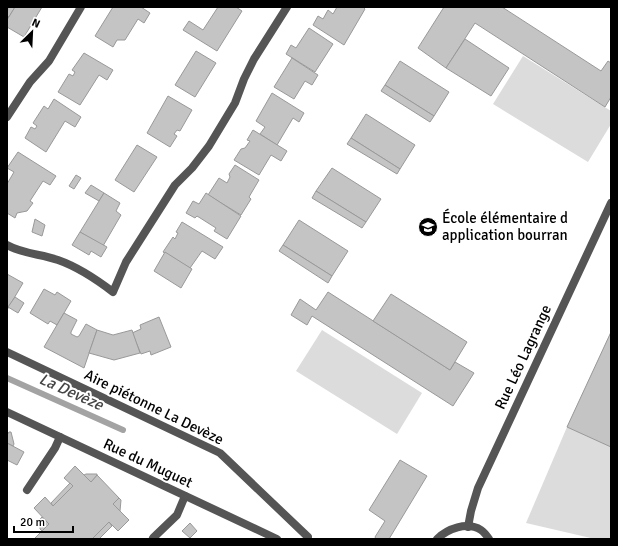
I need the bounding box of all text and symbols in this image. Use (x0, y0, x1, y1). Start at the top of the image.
north arrow (12, 12, 52, 52)
text: N (30, 16, 42, 31)
place label: École élémentaire d application bourran (442, 208, 568, 244)
school or university icon: École élémentaire d application bourran (417, 216, 439, 238)
street label: Rue Léo Lagrange (491, 302, 555, 412)
street label: Aire piétonne La Devèze (81, 365, 227, 449)
water label: La Devèze (36, 369, 107, 415)
street label: Rue du Muguet (101, 434, 195, 492)
scale bar (14, 508, 73, 534)
text: 20 m (20, 515, 45, 530)

